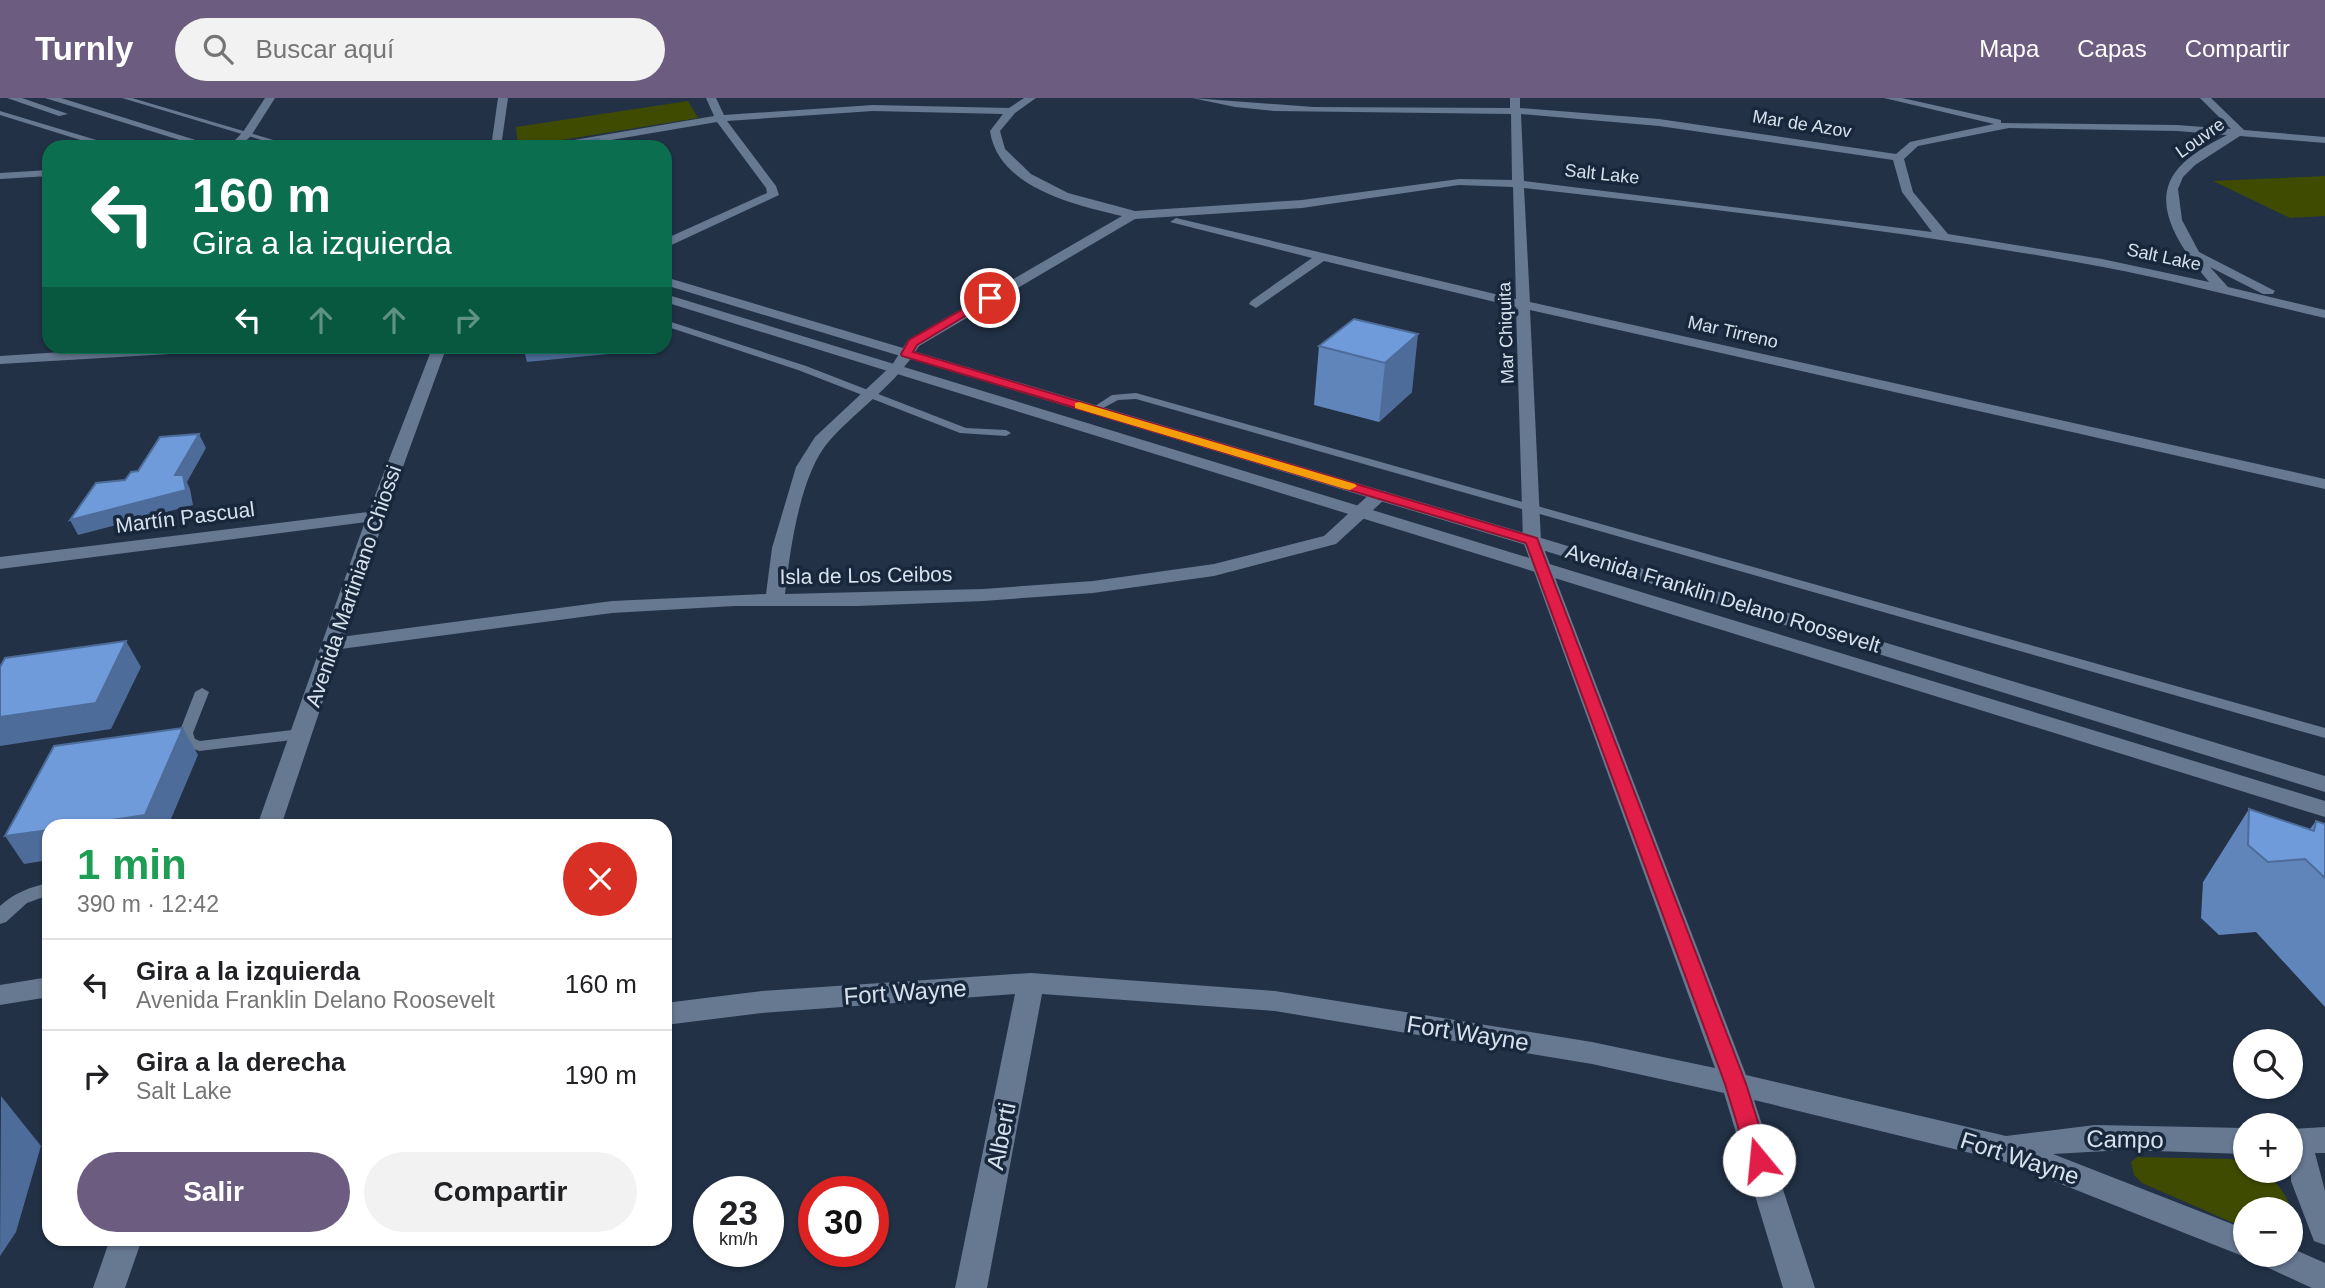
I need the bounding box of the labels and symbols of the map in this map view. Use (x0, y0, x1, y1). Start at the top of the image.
street label: Mar de Azov (1751, 106, 1853, 142)
street label: Louvre (2172, 114, 2228, 162)
street label: Salt Lake (1564, 160, 1640, 188)
street label: Salt Lake (2125, 239, 2203, 275)
pin (960, 268, 1020, 328)
street label: Mar Chiquita (1494, 281, 1518, 384)
street label: Mar Tirreno (1686, 312, 1780, 352)
street label: Avenida Martiniano Chiossi (301, 462, 405, 710)
street label: Martín Pascual (114, 497, 256, 537)
street label: Avenida Franklin Delano Roosevelt (1563, 539, 1883, 657)
street label: Isla de Los Ceibos (779, 562, 953, 588)
street label: Fort Wayne (843, 974, 967, 1010)
street label: Fort Wayne (1405, 1010, 1531, 1056)
street label: Alberti (981, 1100, 1021, 1172)
position arrow (1722, 1123, 1796, 1197)
street label: Campo (2086, 1125, 2164, 1153)
street label: Fort Wayne (1957, 1126, 2083, 1190)
speed limit sign: 30 (798, 1176, 889, 1267)

